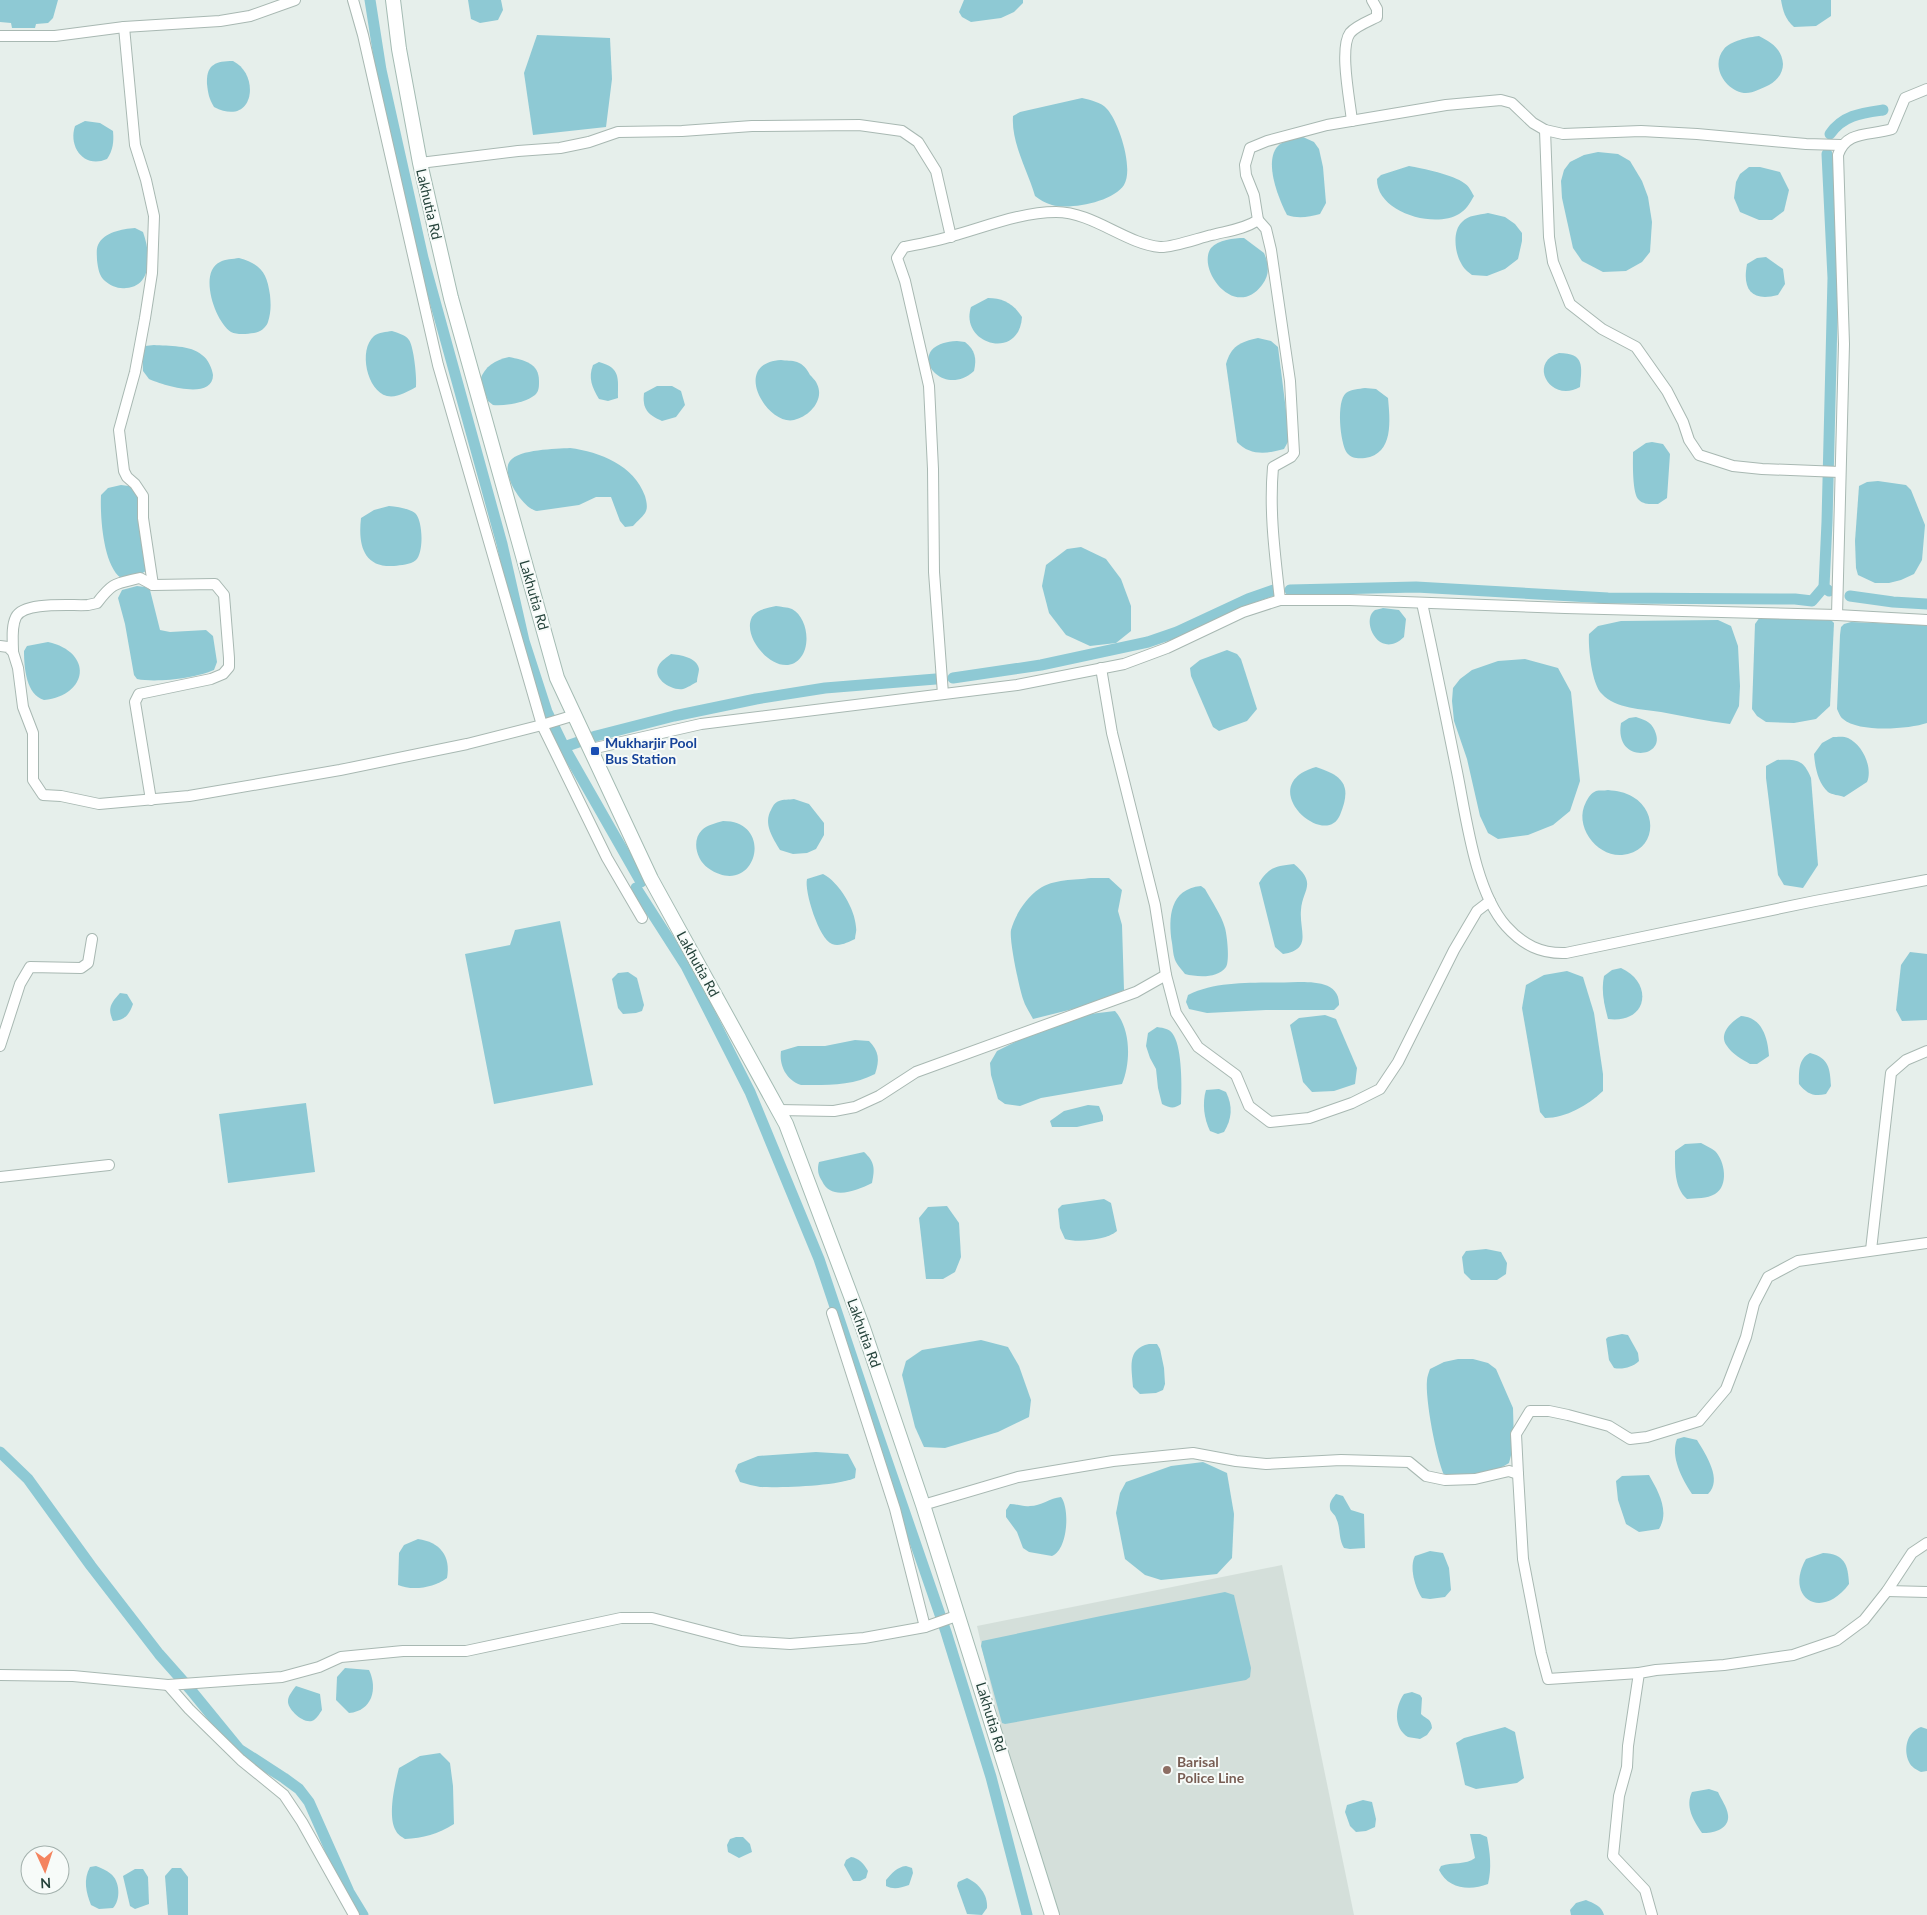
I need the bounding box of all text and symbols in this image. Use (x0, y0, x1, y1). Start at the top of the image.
street label: Lakhutia Rd (413, 167, 446, 241)
street label: Lakhutia Rd (516, 558, 553, 632)
place label: Mukharjir Pool Bus Station (605, 734, 697, 767)
marker: Mukharjir Pool Bus Station (589, 745, 601, 757)
street label: Lakhutia Rd (673, 928, 723, 999)
street label: Lakhutia Rd (844, 1296, 885, 1370)
street label: Lakhutia Rd (973, 1680, 1010, 1754)
place label: Barisal Police Line (1177, 1753, 1245, 1786)
marker: Barisal Police Line (1161, 1764, 1173, 1776)
north arrow (20, 1845, 70, 1895)
text: N (40, 1875, 52, 1892)

